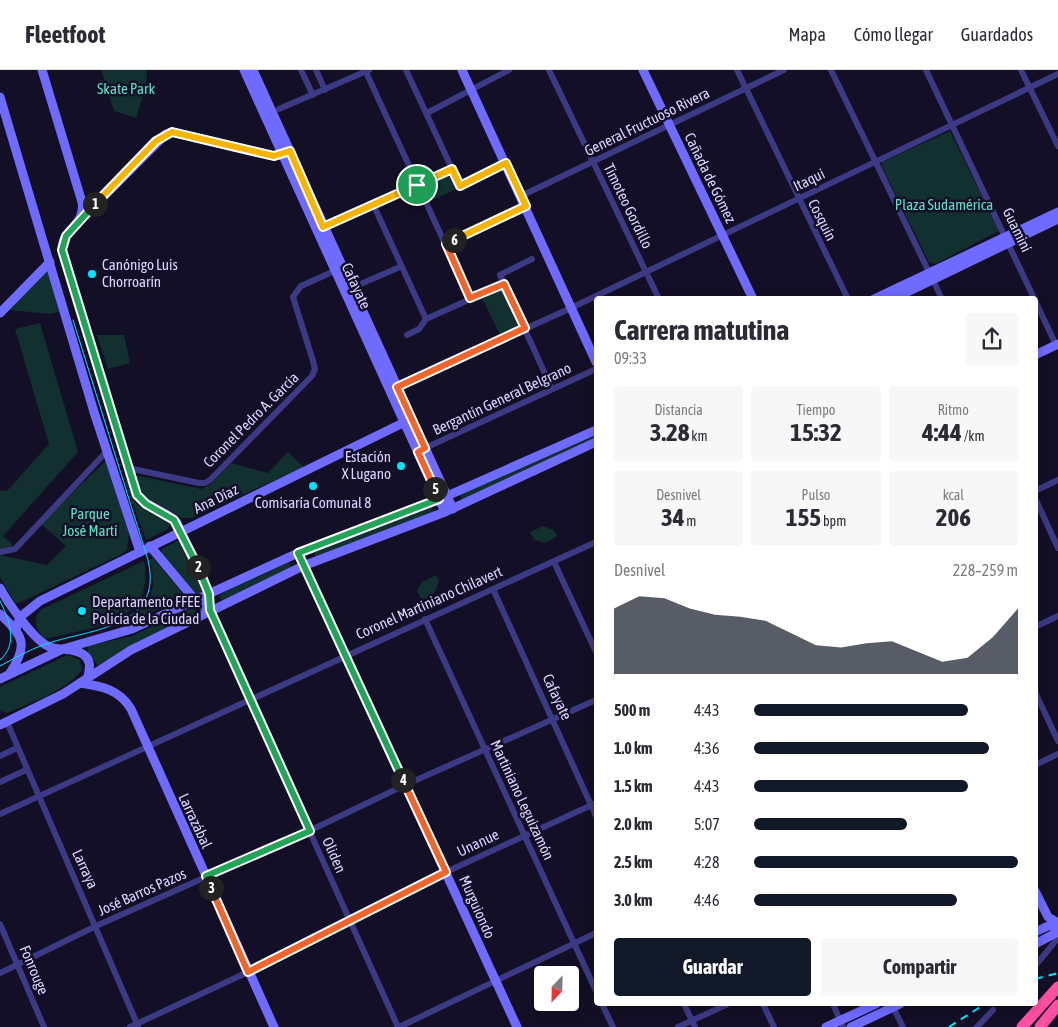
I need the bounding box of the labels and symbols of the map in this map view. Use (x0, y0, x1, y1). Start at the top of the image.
park label: Skate Park (97, 80, 155, 97)
street label: General Fructuoso Rivera (582, 84, 712, 159)
street label: Cañada de Gómez (681, 130, 740, 226)
street label: Timoteo Gordillo (601, 161, 656, 251)
pin (396, 164, 438, 206)
street label: Itaqui (790, 165, 827, 194)
pin: 1 (82, 192, 108, 216)
street label: Cosquín (805, 196, 840, 243)
park label: Plaza Sudamérica (895, 196, 993, 213)
street label: Guaminí (999, 205, 1036, 255)
pin: 6 (442, 228, 466, 252)
place label: Canónigo Luis Chorroarín (102, 256, 178, 290)
street label: Cafayate (338, 260, 375, 312)
marker: Canónigo Luis Chorroarín (86, 268, 98, 280)
street label: Bergantín General Belgrano (430, 359, 574, 438)
street label: Coronel Pedro A. García (200, 369, 302, 471)
place label: Estación X Lugano (342, 448, 391, 482)
marker: Estación X Lugano (395, 460, 407, 472)
pin: 5 (422, 476, 448, 502)
street label: Ana Díaz (191, 480, 242, 517)
marker: Comisaría Comunal 8 (307, 480, 319, 492)
place label: Comisaría Comunal 8 (255, 494, 371, 511)
park label: Parque José Martí (62, 505, 118, 539)
pin: 2 (186, 554, 210, 580)
street label: Coronel Martiniano Chilavert (353, 563, 505, 643)
place label: Departamento FFEE Policía de la Ciudad (92, 593, 201, 627)
marker: Departamento FFEE Policía de la Ciudad (76, 605, 88, 617)
street label: Cafayate (539, 671, 576, 723)
street label: Martiniano Leguizamón (487, 737, 558, 862)
pin: 4 (390, 768, 416, 792)
street label: Larrazábal (175, 791, 216, 851)
street label: Unanue (454, 825, 502, 860)
street label: Oliden (319, 834, 350, 875)
street label: Larraya (69, 846, 102, 891)
street label: José Barros Pazos (95, 864, 189, 919)
street label: Murguiondo (456, 873, 499, 941)
pin: 3 (198, 876, 224, 900)
street label: Fonrouge (17, 943, 52, 997)
north arrow (534, 966, 579, 1011)

